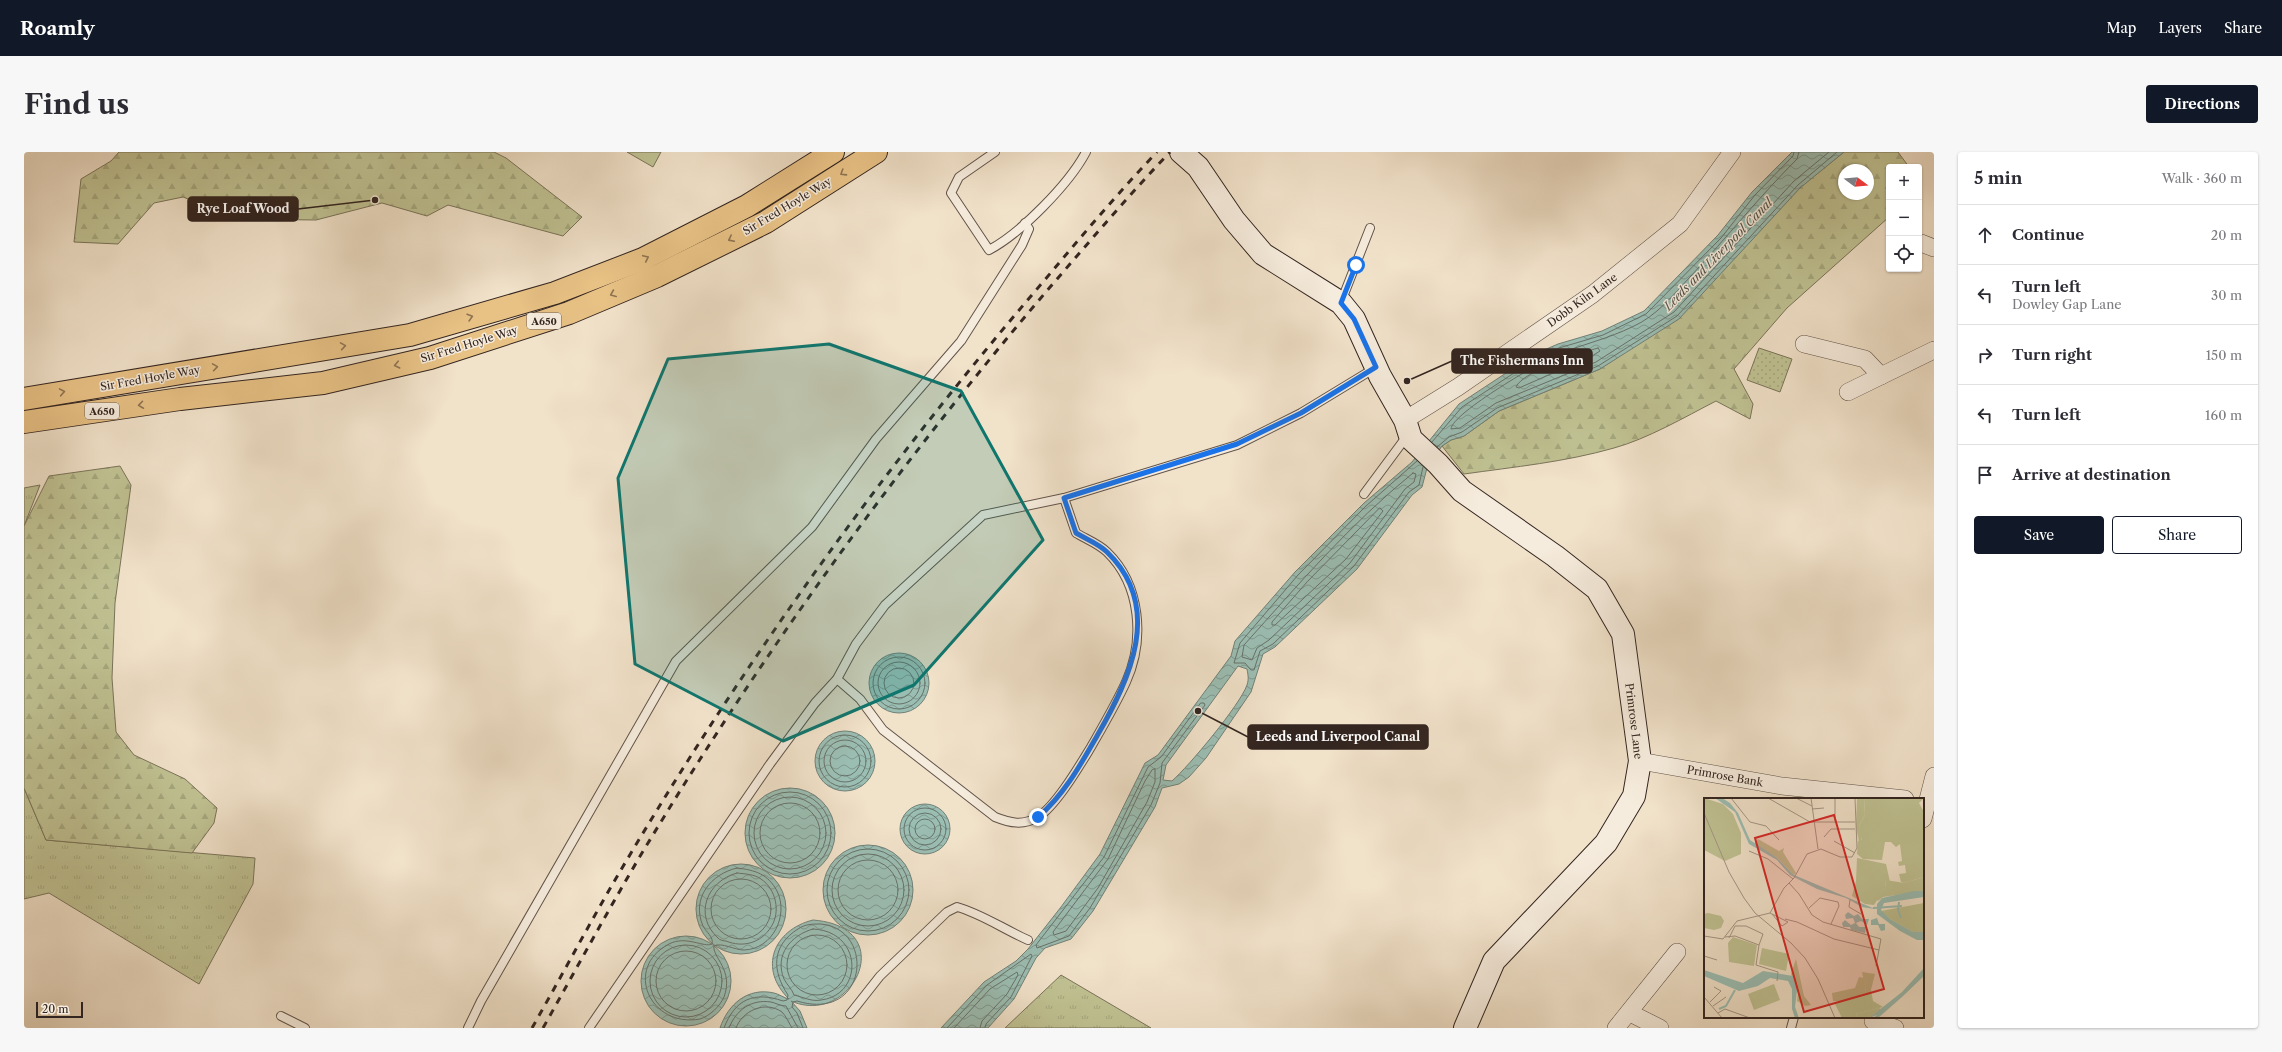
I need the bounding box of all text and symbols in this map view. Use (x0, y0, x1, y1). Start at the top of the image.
text: Roamly (20, 17, 95, 40)
text: Map (2106, 19, 2136, 37)
text: Layers (2158, 19, 2202, 37)
text: Share (2224, 19, 2262, 37)
button: Directions (2146, 85, 2258, 123)
text: Find us (24, 87, 129, 121)
north arrow (1838, 164, 1874, 200)
map controls (1886, 164, 1922, 272)
button: + (1886, 164, 1922, 200)
one-way arrow (840, 168, 847, 176)
text: 5 min (1974, 168, 2022, 188)
text: Walk · 360 m (2162, 170, 2242, 186)
street label: Sir Fred Hoyle Way (740, 174, 835, 238)
water label: Leeds and Liverpool Canal (1660, 194, 1776, 314)
callout: Rye Loaf Wood (188, 197, 298, 221)
button: − (1886, 200, 1922, 236)
text: Rye Loaf Wood (196, 201, 290, 216)
icon: ahead (1974, 224, 1996, 246)
text: Continue (2012, 225, 2084, 244)
text: 20 m (2211, 227, 2242, 243)
one-way arrow (728, 234, 735, 242)
button: locate (1886, 236, 1922, 272)
one-way arrow (641, 255, 649, 263)
route start (1347, 256, 1365, 274)
street label: Dobb Kiln Lane (1544, 270, 1620, 330)
text: Turn left (2012, 277, 2081, 296)
icon: left (1974, 284, 1996, 306)
text: 30 m (2211, 287, 2242, 303)
one-way arrow (610, 289, 618, 297)
text: Dowley Gap Lane (2012, 296, 2122, 312)
one-way arrow (466, 313, 473, 322)
road number: A650 (527, 313, 561, 329)
street label: Sir Fred Hoyle Way (419, 322, 520, 365)
one-way arrow (340, 342, 346, 351)
icon: right (1974, 344, 1996, 366)
text: Turn right (2012, 345, 2092, 364)
text: 150 m (2206, 347, 2242, 363)
callout: The Fishermans Inn (1452, 349, 1592, 373)
text: The Fishermans Inn (1460, 353, 1585, 368)
one-way arrow (394, 361, 400, 369)
street label: Sir Fred Hoyle Way (99, 362, 202, 394)
one-way arrow (212, 363, 218, 372)
one-way arrow (59, 389, 66, 397)
one-way arrow (138, 400, 144, 409)
road number: A650 (85, 403, 119, 419)
icon: left (1974, 404, 1996, 426)
text: Turn left (2012, 405, 2081, 424)
text: 160 m (2205, 407, 2242, 423)
icon: arrive (1974, 464, 1996, 486)
text: Arrive at destination (2012, 465, 2171, 484)
button: Save (1974, 516, 2104, 554)
button: Share (2112, 516, 2242, 554)
street label: Primrose Lane (1622, 682, 1646, 760)
callout: Leeds and Liverpool Canal (1248, 725, 1428, 749)
text: Leeds and Liverpool Canal (1256, 729, 1420, 744)
street label: Primrose Bank (1686, 762, 1765, 790)
inset map (1704, 798, 1924, 1018)
route end (1029, 808, 1047, 826)
scale bar (36, 1000, 83, 1019)
text: 20 m (42, 1002, 68, 1016)

